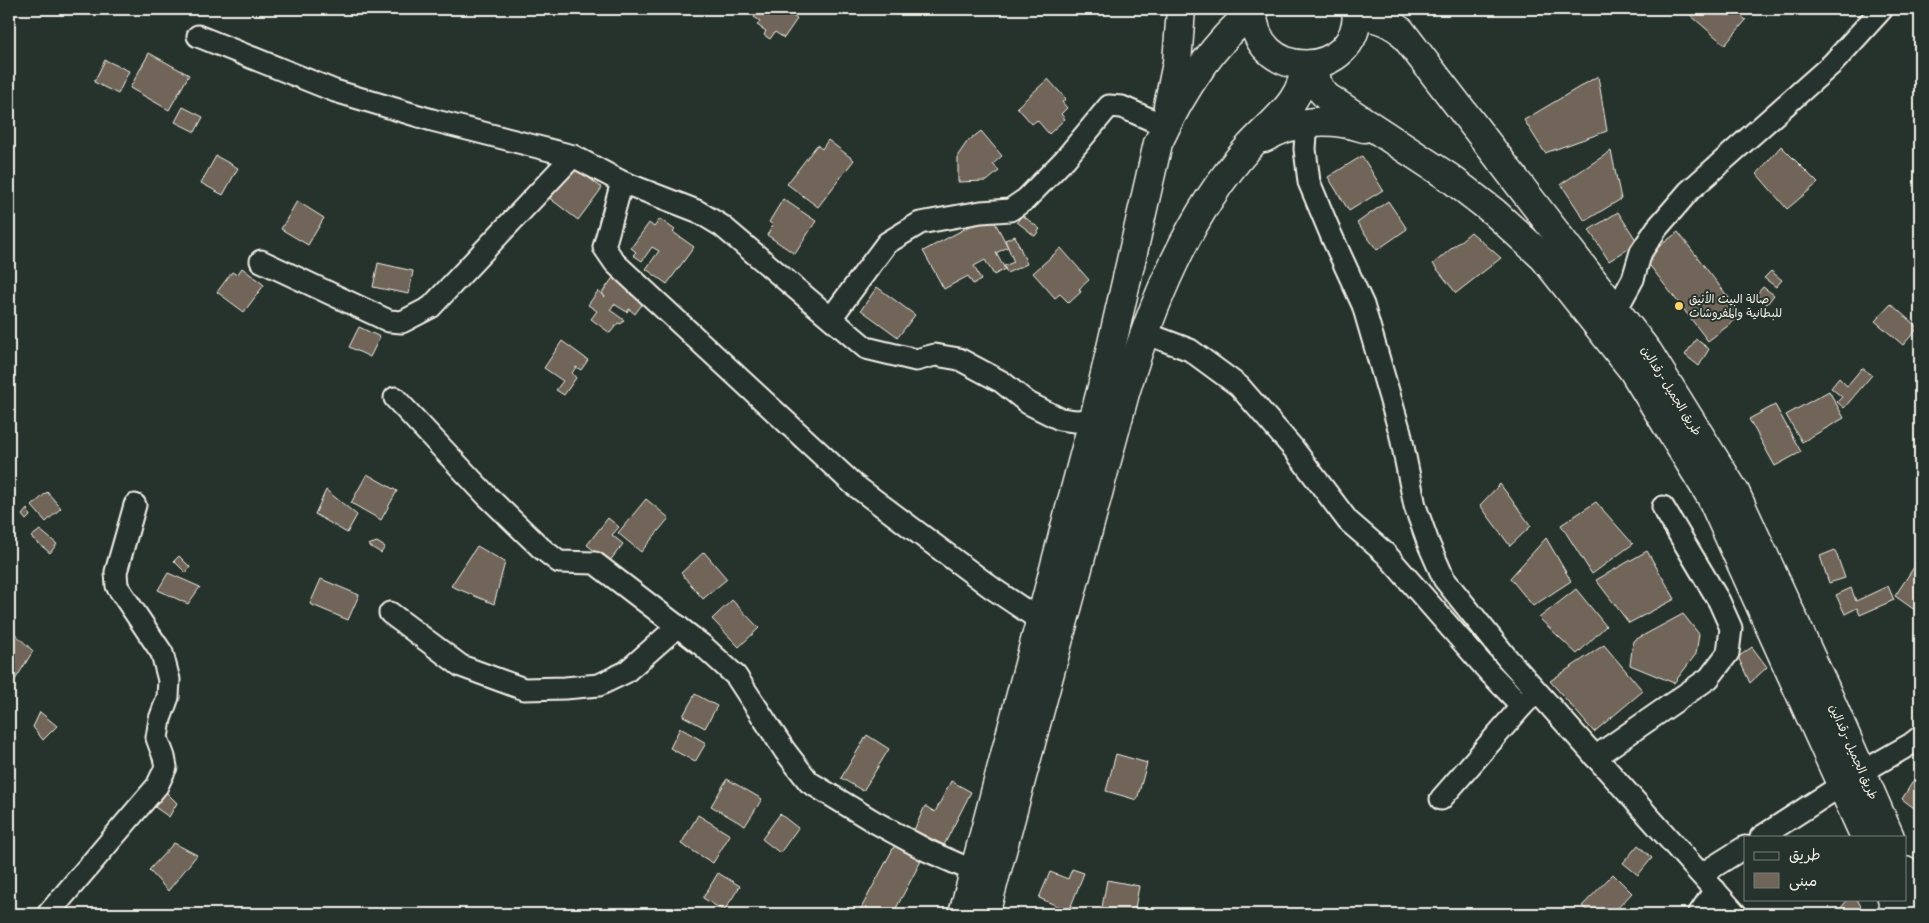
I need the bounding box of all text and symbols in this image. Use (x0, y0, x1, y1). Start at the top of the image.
place label: صالة البيت الأنيق للبطانية والمفروشات (1689, 291, 1782, 321)
marker: صالة البيت الأنيق للبطانية والمفروشات (1673, 300, 1685, 312)
street label: طريق الجميل -رقدالين (1637, 343, 1705, 439)
street label: طريق الجميل -رقدالين (1825, 702, 1881, 802)
legend (1744, 836, 1906, 900)
text: طريق (1789, 846, 1821, 865)
text: مبنى (1789, 872, 1817, 891)

